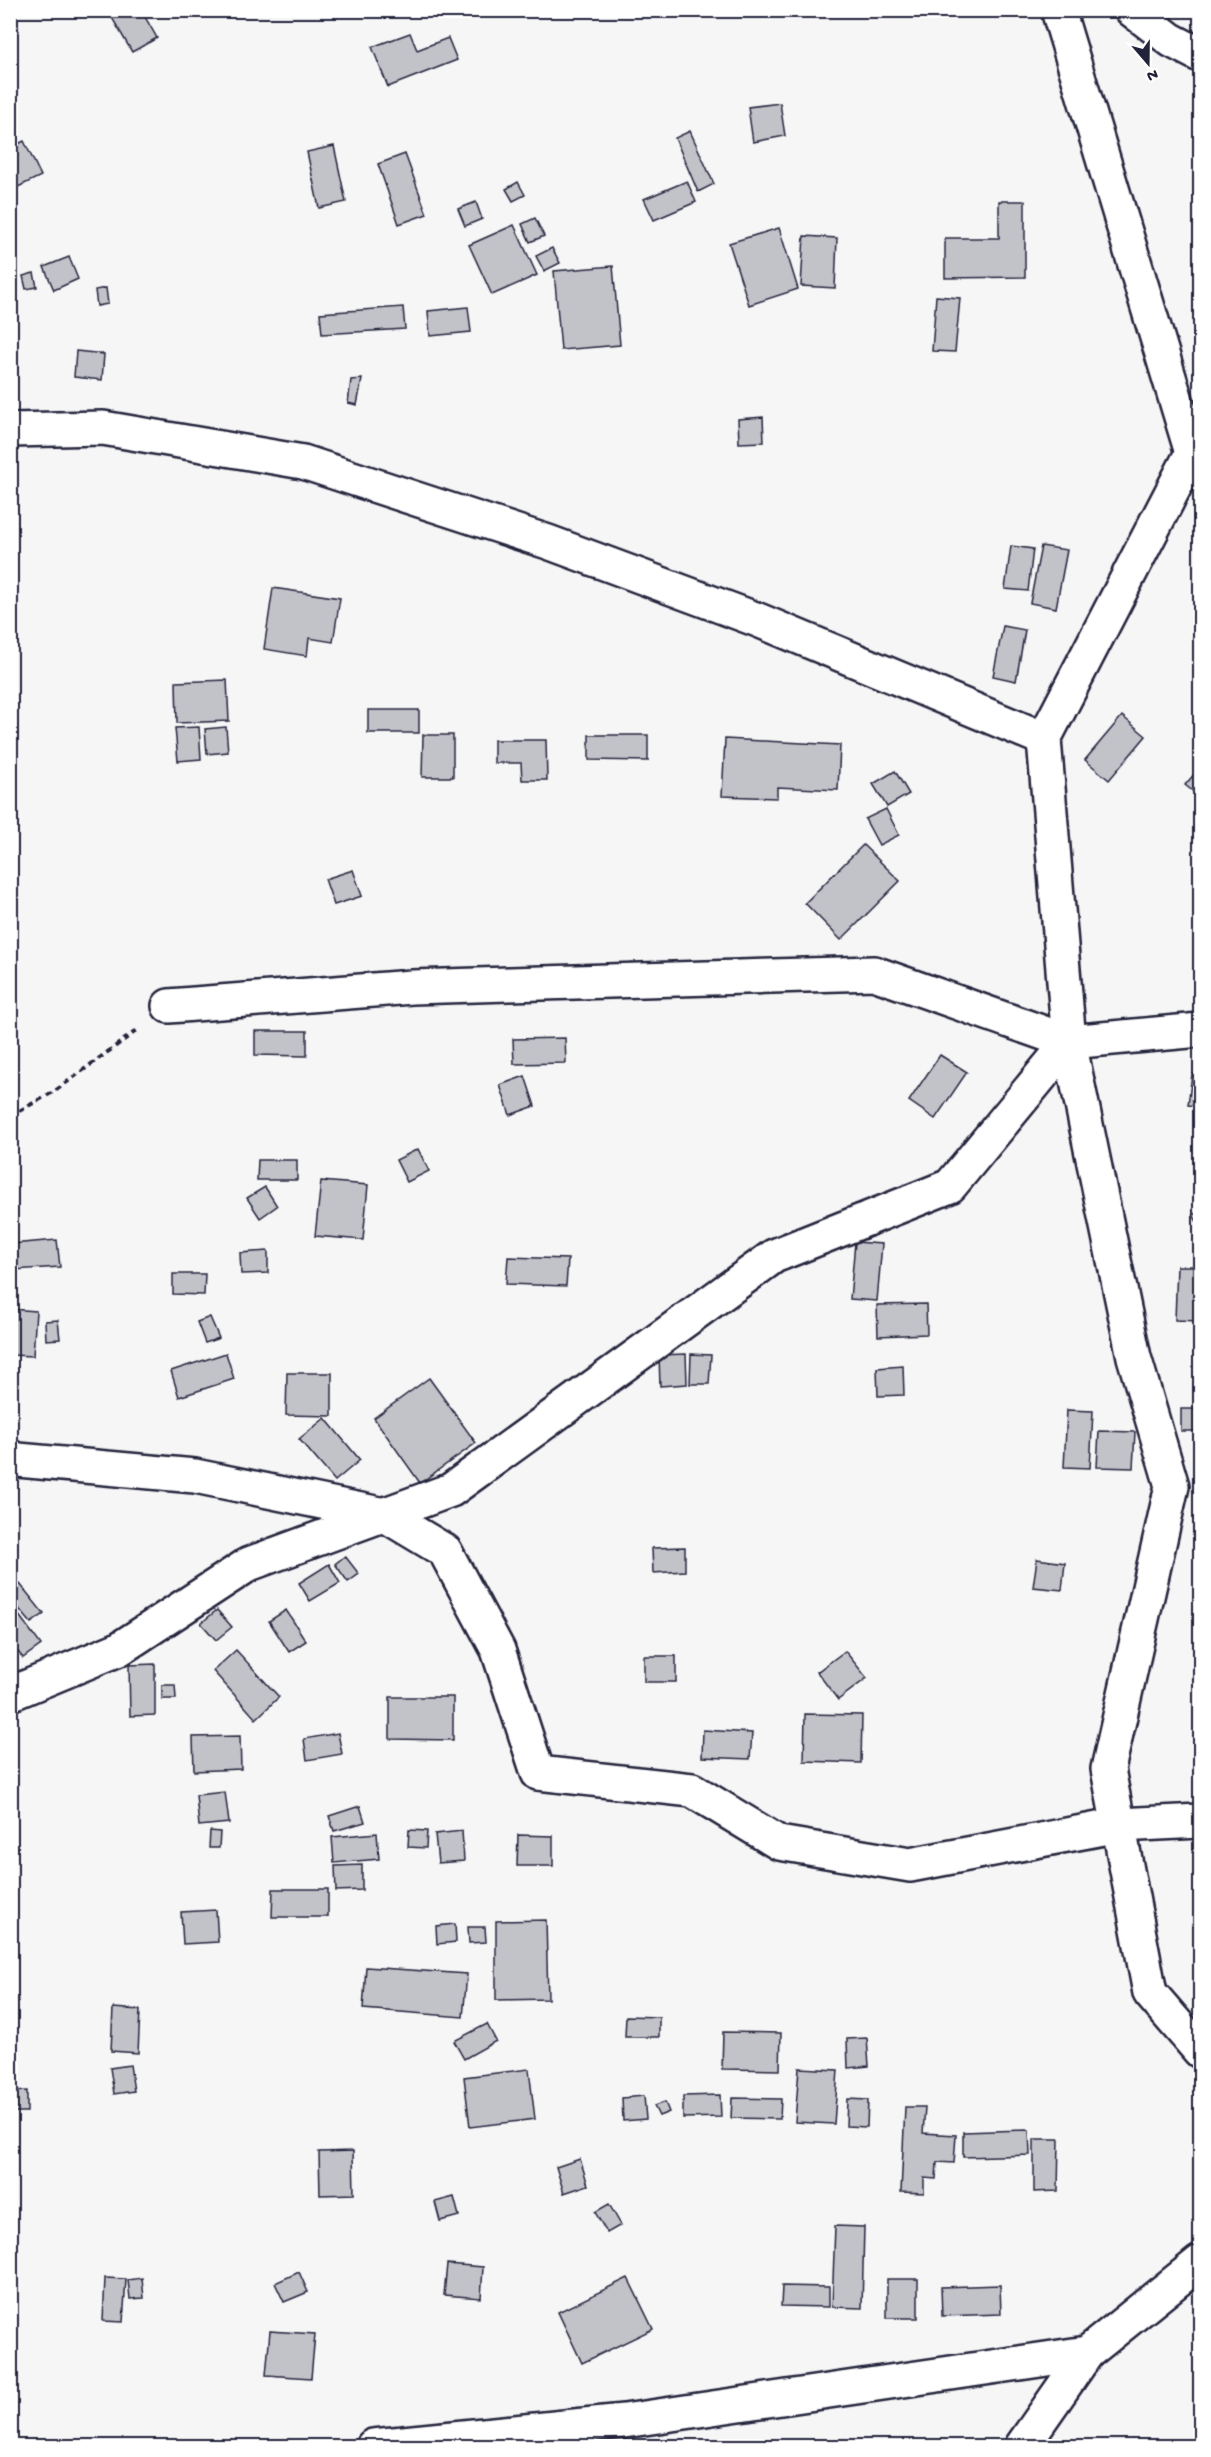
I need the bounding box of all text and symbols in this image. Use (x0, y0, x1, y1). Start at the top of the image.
north arrow (1118, 33, 1178, 93)
text: N (1143, 63, 1160, 85)

